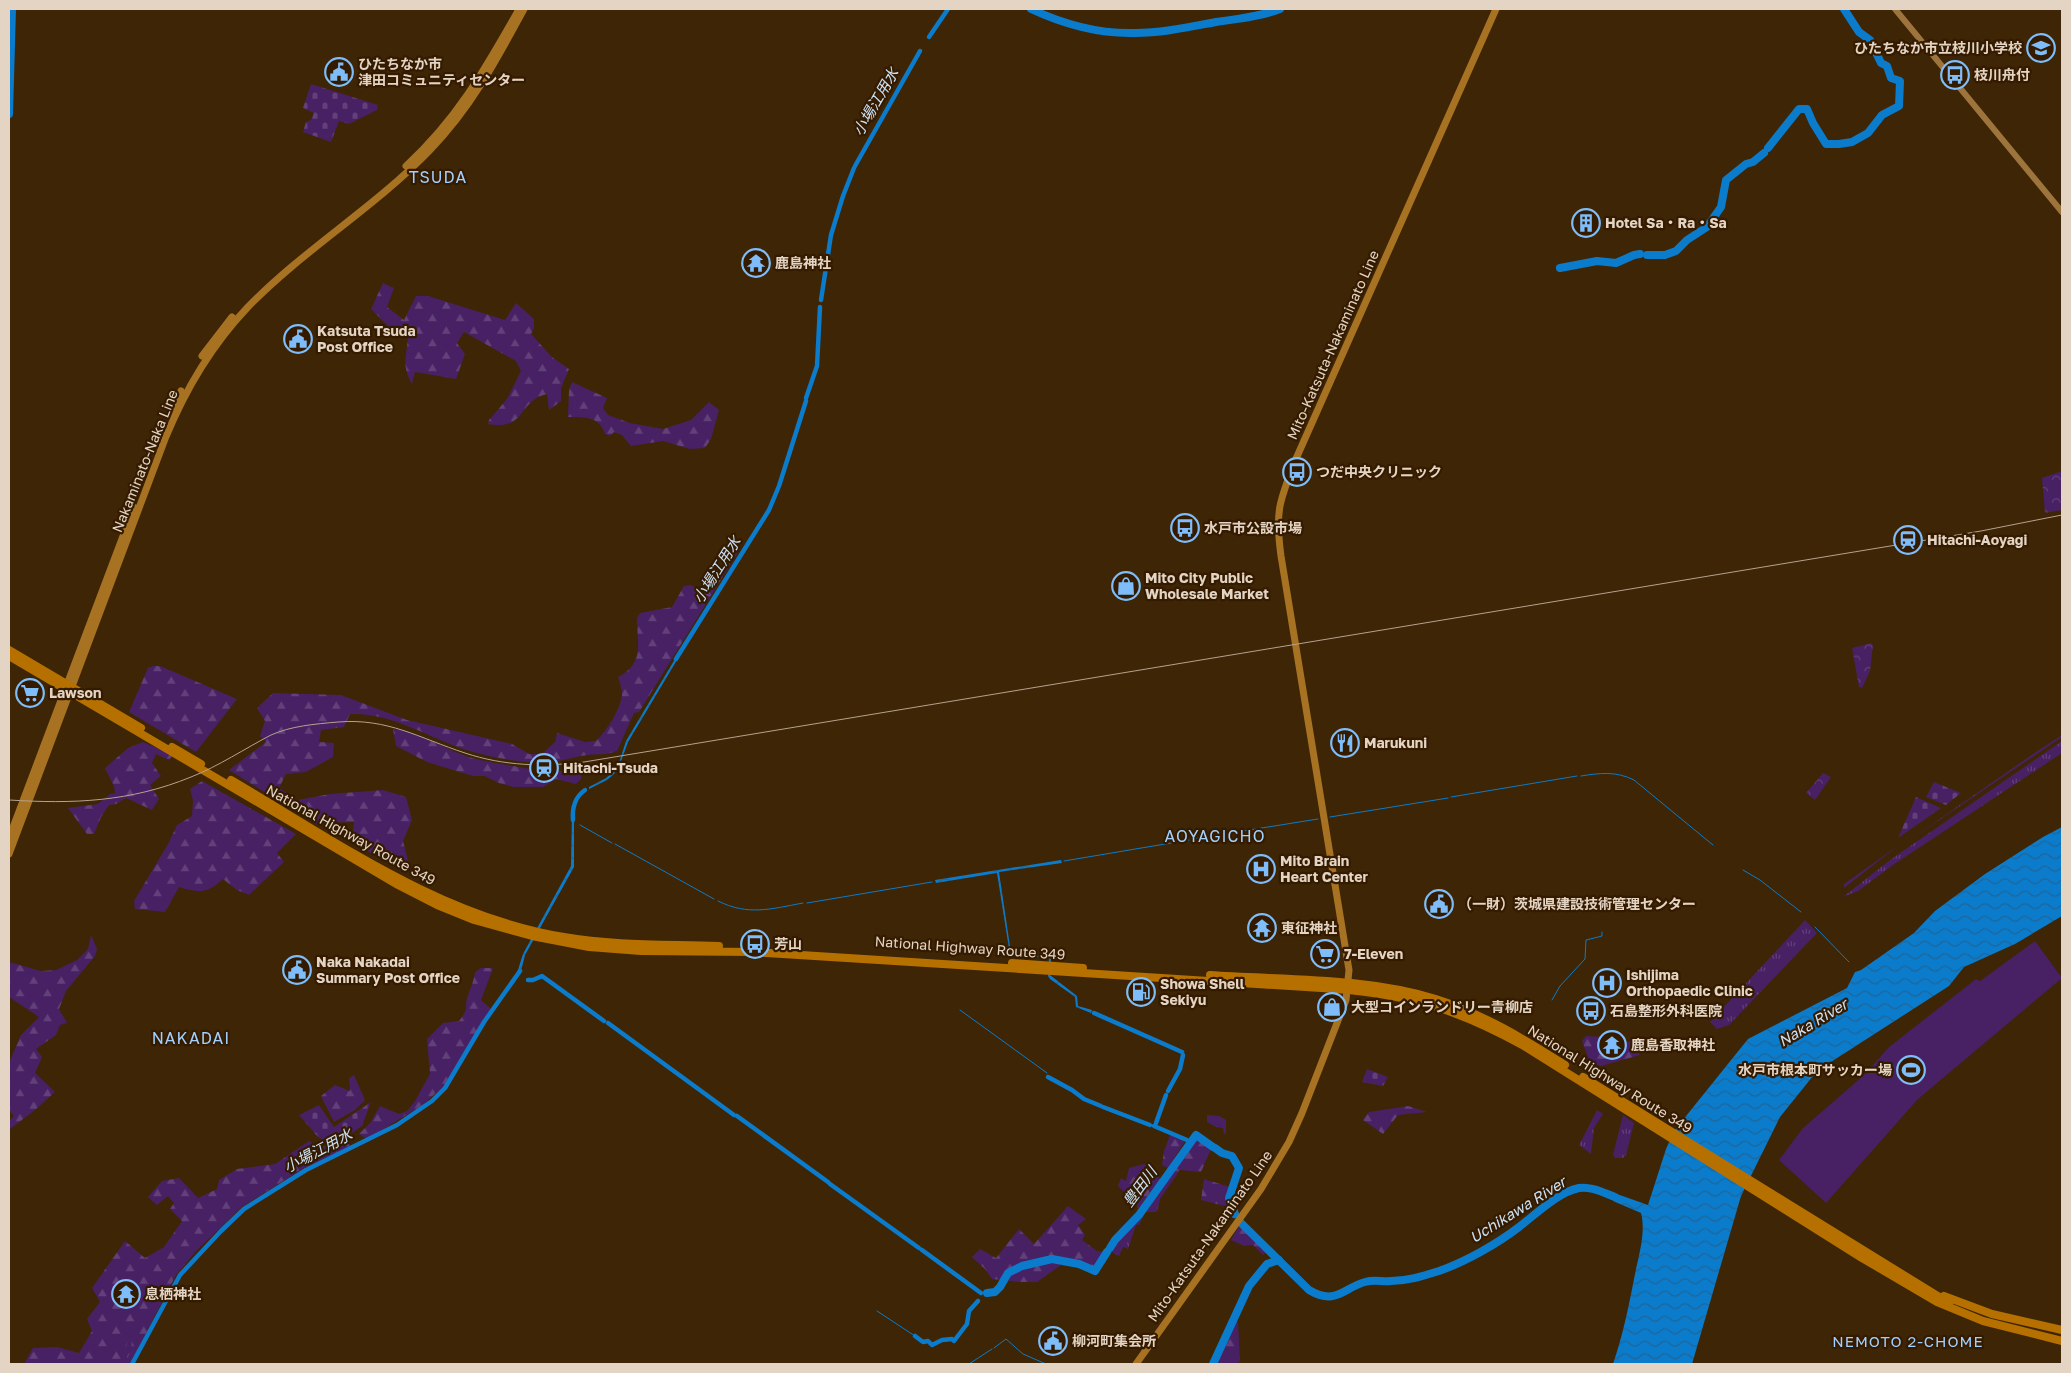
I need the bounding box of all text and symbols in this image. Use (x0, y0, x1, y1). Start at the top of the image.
school or university icon: ひたちなか市立枝川小学校 (2026, 33, 2056, 63)
place label: ひたちなか市立枝川小学校 (1854, 39, 2022, 56)
place label: ひたちなか市 津田コミュニティセンター (358, 55, 525, 88)
public building icon: ひたちなか市 津田コミュニティセンター (324, 57, 354, 87)
bus stop icon: 枝川舟付 (1940, 60, 1970, 90)
water label: 小場江用水 (849, 63, 903, 138)
place label: 枝川舟付 (1974, 66, 2030, 83)
district label: TSUDA (409, 167, 467, 187)
building icon: Hotel Sa・Ra・Sa (1571, 208, 1601, 238)
place label: Hotel Sa・Ra・Sa (1605, 214, 1727, 231)
temple icon: 鹿島神社 (741, 248, 771, 278)
street label: Mito-Katsuta-Nakaminato Line (1283, 248, 1382, 442)
place label: 鹿島神社 (775, 254, 831, 271)
place label: Katsuta Tsuda Post Office (317, 322, 416, 355)
public building icon: Katsuta Tsuda Post Office (283, 324, 313, 354)
street label: Nakaminato-Naka Line (108, 387, 181, 535)
bus stop icon: つだ中央クリニック (1282, 457, 1312, 487)
place label: つだ中央クリニック (1316, 463, 1442, 480)
bus stop icon: 水戸市公設市場 (1170, 513, 1200, 543)
place label: 水戸市公設市場 (1204, 519, 1302, 536)
station icon: Hitachi-Aoyagi (1893, 525, 1923, 555)
water label: 小場江用水 (689, 531, 745, 606)
place label: Hitachi-Aoyagi (1927, 531, 2027, 548)
place label: Mito City Public Wholesale Market (1145, 569, 1269, 602)
shop icon: Mito City Public Wholesale Market (1111, 571, 1141, 601)
supermarket icon: Lawson (15, 678, 45, 708)
place label: Lawson (49, 684, 101, 701)
restaurant icon: Marukuni (1330, 728, 1360, 758)
place label: Marukuni (1364, 734, 1427, 751)
station icon: Hitachi-Tsuda (529, 753, 559, 783)
place label: Hitachi-Tsuda (563, 759, 658, 776)
street label: National Highway Route 349 (264, 781, 439, 888)
district label: AOYAGICHO (1165, 826, 1265, 846)
place label: Mito Brain Heart Center (1280, 852, 1368, 885)
hospital icon: Mito Brain Heart Center (1246, 854, 1276, 884)
public building icon: （一財）茨城県建設技術管理センター (1424, 889, 1454, 919)
place label: （一財）茨城県建設技術管理センター (1458, 895, 1696, 912)
temple icon: 東征神社 (1247, 913, 1277, 943)
place label: 東征神社 (1281, 919, 1337, 936)
bus stop icon: 芳山 (740, 929, 770, 959)
street label: National Highway Route 349 (874, 932, 1066, 963)
place label: 芳山 (774, 935, 802, 952)
supermarket icon: 7-Eleven (1310, 939, 1340, 969)
place label: 7-Eleven (1344, 945, 1403, 962)
place label: Naka Nakadai Summary Post Office (316, 953, 460, 986)
public building icon: Naka Nakadai Summary Post Office (282, 955, 312, 985)
place label: Ishijima Orthopaedic Clinic (1626, 966, 1753, 999)
hospital icon: Ishijima Orthopaedic Clinic (1592, 968, 1622, 998)
place label: Showa Shell Sekiyu (1160, 975, 1245, 1008)
fuel station icon: Showa Shell Sekiyu (1126, 977, 1156, 1007)
shop icon: 大型コインランドリー青柳店 (1317, 992, 1347, 1022)
water label: Naka River (1775, 993, 1852, 1050)
bus stop icon: 石島整形外科医院 (1576, 996, 1606, 1026)
place label: 大型コインランドリー青柳店 (1351, 998, 1533, 1015)
place label: 石島整形外科医院 (1610, 1002, 1722, 1019)
street label: National Highway Route 349 (1525, 1021, 1696, 1136)
district label: NAKADAI (152, 1028, 230, 1048)
temple icon: 鹿島香取神社 (1597, 1030, 1627, 1060)
place label: 鹿島香取神社 (1631, 1036, 1715, 1053)
sports icon: 水戸市根本町サッカー場 (1896, 1055, 1926, 1085)
place label: 水戸市根本町サッカー場 (1738, 1061, 1892, 1078)
water label: 小場江用水 (280, 1124, 357, 1176)
street label: Mito-Katsuta-Nakaminato Line (1144, 1147, 1275, 1325)
water label: 豊田川 (1118, 1161, 1161, 1210)
water label: Uchikawa River (1466, 1171, 1571, 1246)
temple icon: 息栖神社 (111, 1279, 141, 1309)
place label: 息栖神社 (145, 1285, 201, 1302)
public building icon: 柳河町集会所 (1038, 1326, 1068, 1356)
place label: 柳河町集会所 (1072, 1332, 1156, 1349)
district label: NEMOTO 2-CHOME (1832, 1332, 1984, 1350)

